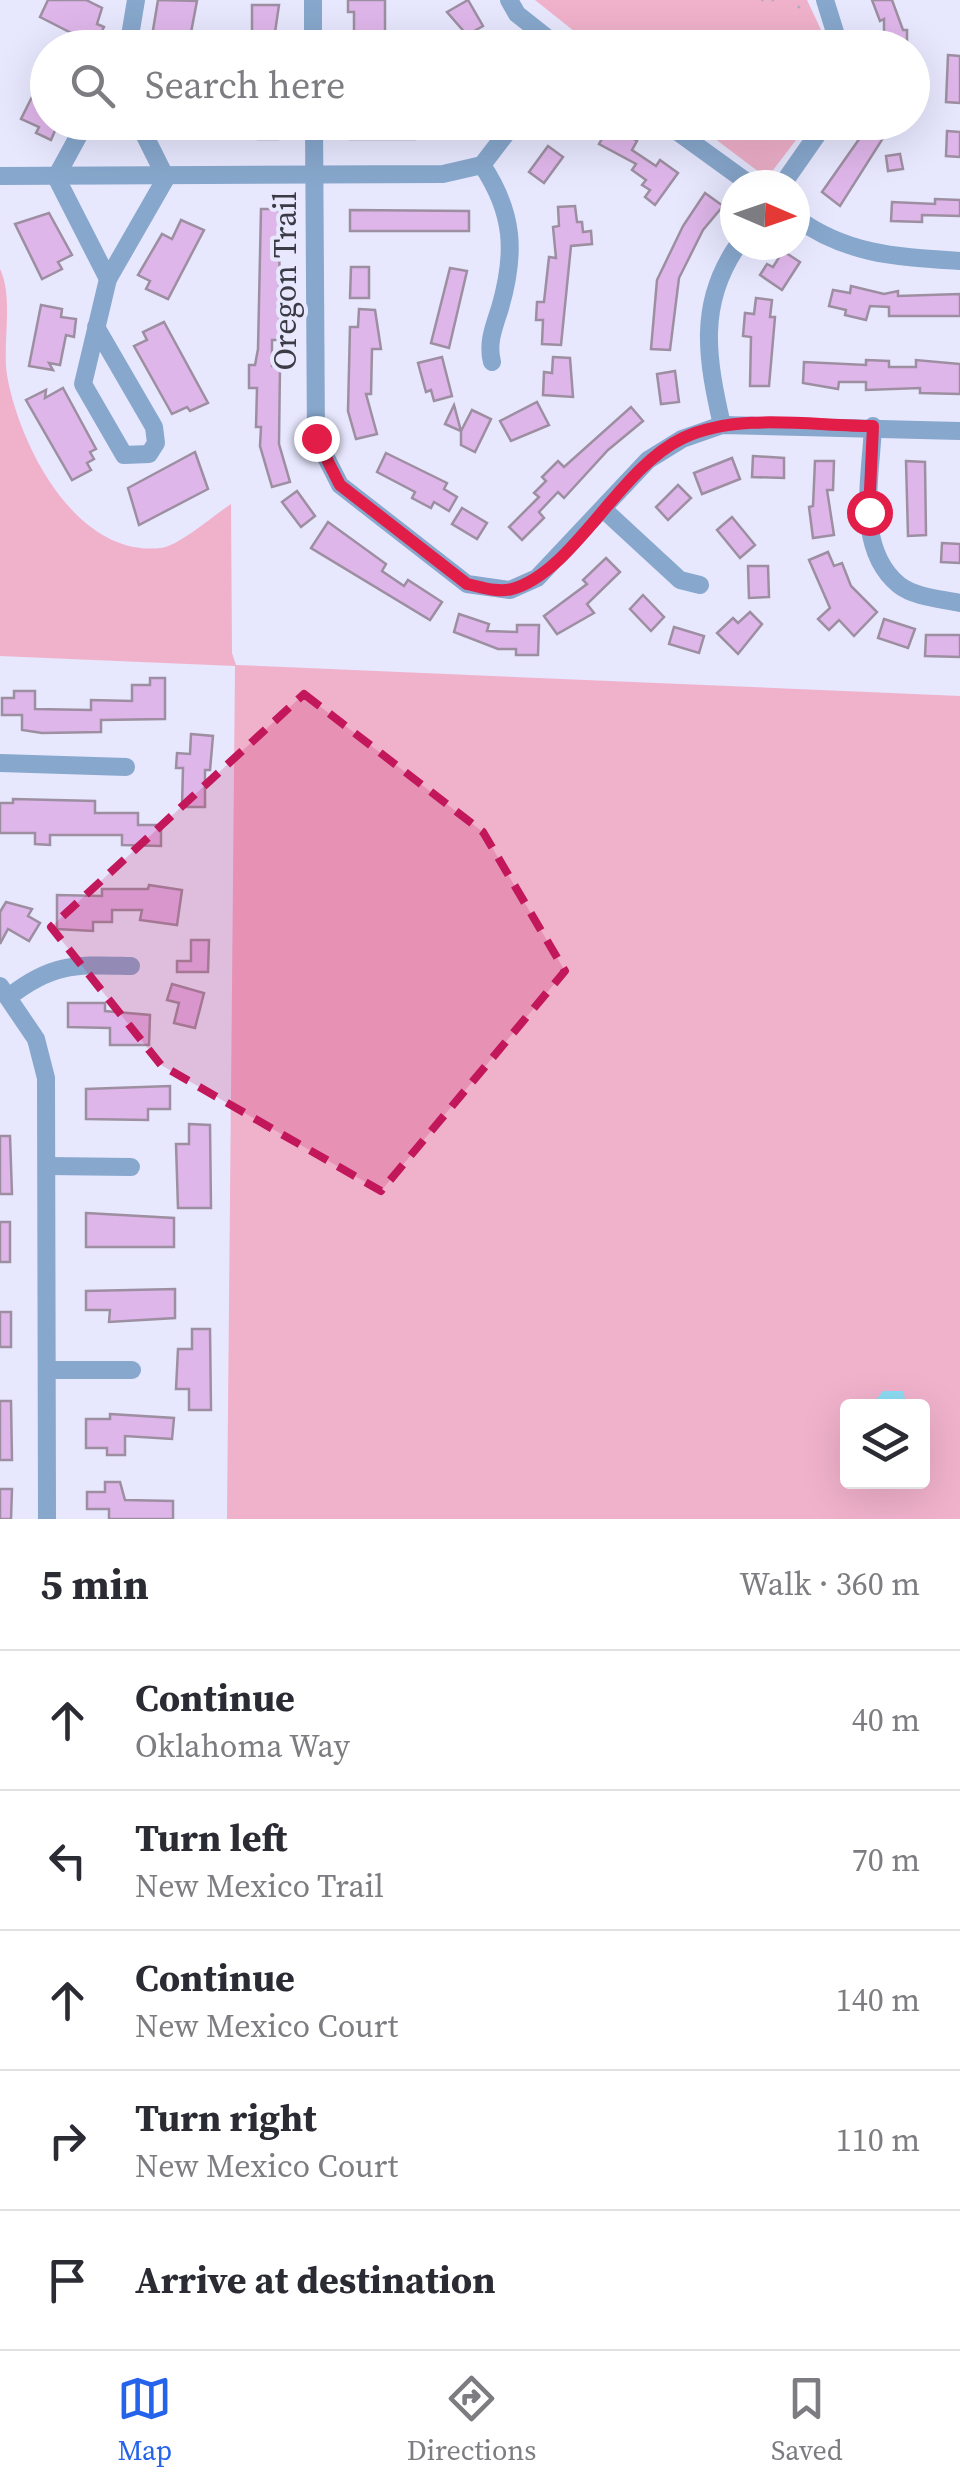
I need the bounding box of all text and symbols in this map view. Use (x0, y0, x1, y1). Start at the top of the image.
search box (30, 30, 930, 140)
icon: search (65, 58, 120, 113)
text: Search here (145, 59, 345, 111)
north arrow (720, 170, 810, 260)
street label: Oregon Trail (263, 191, 307, 371)
route end (294, 416, 340, 462)
route start (847, 490, 893, 536)
map controls (840, 1399, 930, 1489)
button: layers (840, 1399, 930, 1489)
text: 5 min (40, 1555, 149, 1613)
text: Walk · 360 m (739, 1562, 920, 1606)
text: Continue (135, 1672, 295, 1724)
icon: ahead (40, 1693, 95, 1748)
text: 40 m (852, 1698, 920, 1742)
text: Oklahoma Way (135, 1724, 350, 1768)
text: Turn left (135, 1812, 287, 1864)
icon: left (40, 1833, 95, 1888)
text: 70 m (852, 1838, 920, 1882)
text: New Mexico Trail (135, 1864, 384, 1908)
text: Continue (135, 1952, 295, 2004)
icon: ahead (40, 1973, 95, 2028)
text: 140 m (836, 1978, 920, 2022)
text: New Mexico Court (135, 2004, 398, 2048)
text: Turn right (135, 2092, 317, 2144)
icon: right (40, 2113, 95, 2168)
text: 110 m (836, 2118, 920, 2162)
text: New Mexico Court (135, 2144, 398, 2188)
icon: arrive (40, 2253, 95, 2308)
text: Arrive at destination (135, 2254, 496, 2306)
tab: Map (117, 2371, 172, 2469)
tab: Directions (407, 2371, 536, 2469)
tab: Saved (771, 2371, 843, 2469)

